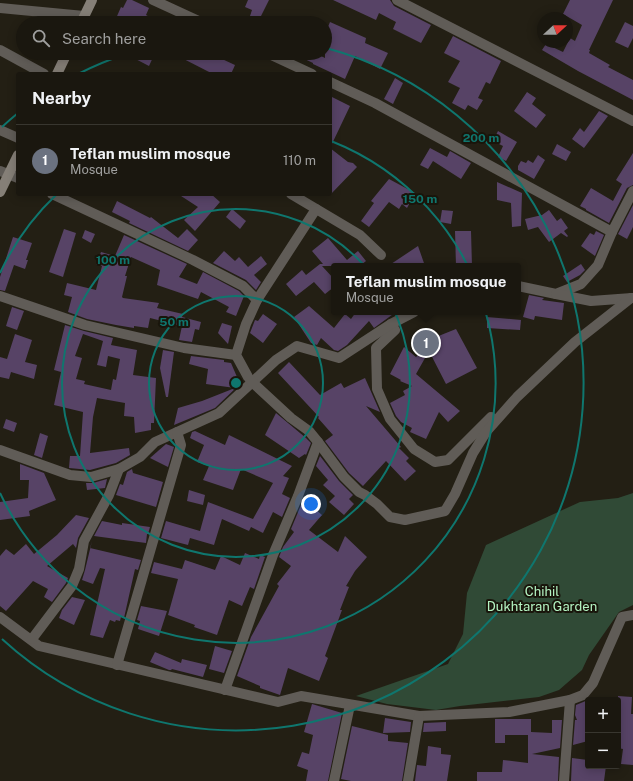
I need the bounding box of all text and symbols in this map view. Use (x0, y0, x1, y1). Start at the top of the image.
north arrow (537, 12, 573, 48)
search box (16, 16, 332, 60)
icon: search (30, 27, 52, 49)
text: Search here (62, 30, 146, 47)
text: Nearby (32, 88, 91, 108)
text: 200 m (463, 131, 499, 145)
text: Teflan muslim mosque (70, 145, 231, 162)
text: 1 (42, 153, 48, 168)
text: 110 m (283, 153, 316, 168)
text: Mosque (70, 162, 118, 177)
text: 150 m (403, 192, 437, 206)
text: 100 m (96, 253, 130, 267)
popup (331, 263, 521, 315)
text: Teflan muslim mosque (346, 273, 506, 290)
text: Mosque (346, 290, 394, 305)
text: 50 m (159, 315, 189, 329)
pin: 1 (413, 328, 439, 358)
centre of rings (229, 376, 243, 390)
your location (301, 494, 321, 514)
park label: Chihil Dukhtaran Garden (487, 584, 597, 614)
map controls (585, 697, 621, 769)
button: + (585, 697, 621, 733)
button: − (585, 733, 621, 769)

